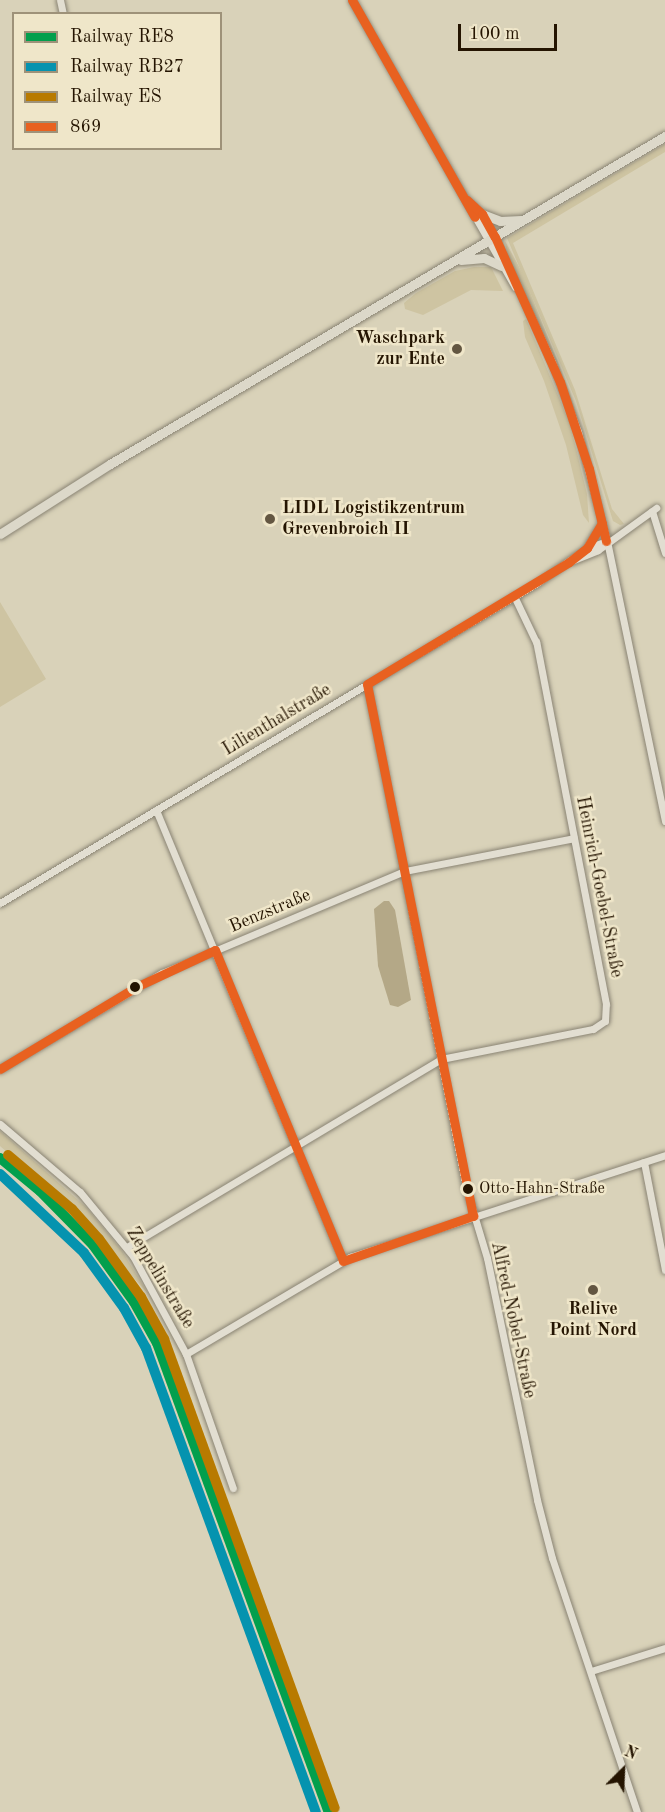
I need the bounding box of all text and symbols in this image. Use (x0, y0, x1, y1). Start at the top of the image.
legend (12, 12, 222, 150)
scale bar (461, 12, 560, 50)
text: 100 m (469, 25, 520, 43)
text: Railway RE8 (70, 28, 174, 46)
text: Railway RB27 (70, 58, 184, 76)
text: Railway ES (70, 88, 162, 106)
text: 869 (70, 118, 101, 136)
place label: Waschpark zur Ente (355, 328, 445, 370)
marker: Waschpark zur Ente (450, 342, 464, 356)
place label: LIDL Logistikzentrum Grevenbroich II (282, 498, 465, 540)
marker: LIDL Logistikzentrum Grevenbroich II (263, 512, 277, 526)
street label: Lilienthalstraße (219, 679, 335, 761)
street label: Heinrich-Goebel-Straße (571, 795, 627, 979)
street label: Benzstraße (226, 884, 314, 938)
unlabelled marker (129, 981, 141, 993)
place label: Otto-Hahn-Straße (479, 1179, 605, 1199)
marker: Otto-Hahn-Straße (462, 1183, 474, 1195)
street label: Zeppelinstraße (121, 1223, 199, 1333)
street label: Alfred-Nobel-Straße (486, 1240, 540, 1400)
marker: Relive Point Nord (586, 1283, 600, 1297)
place label: Relive Point Nord (549, 1299, 637, 1342)
north arrow (593, 1740, 653, 1800)
text: N (621, 1744, 639, 1763)

